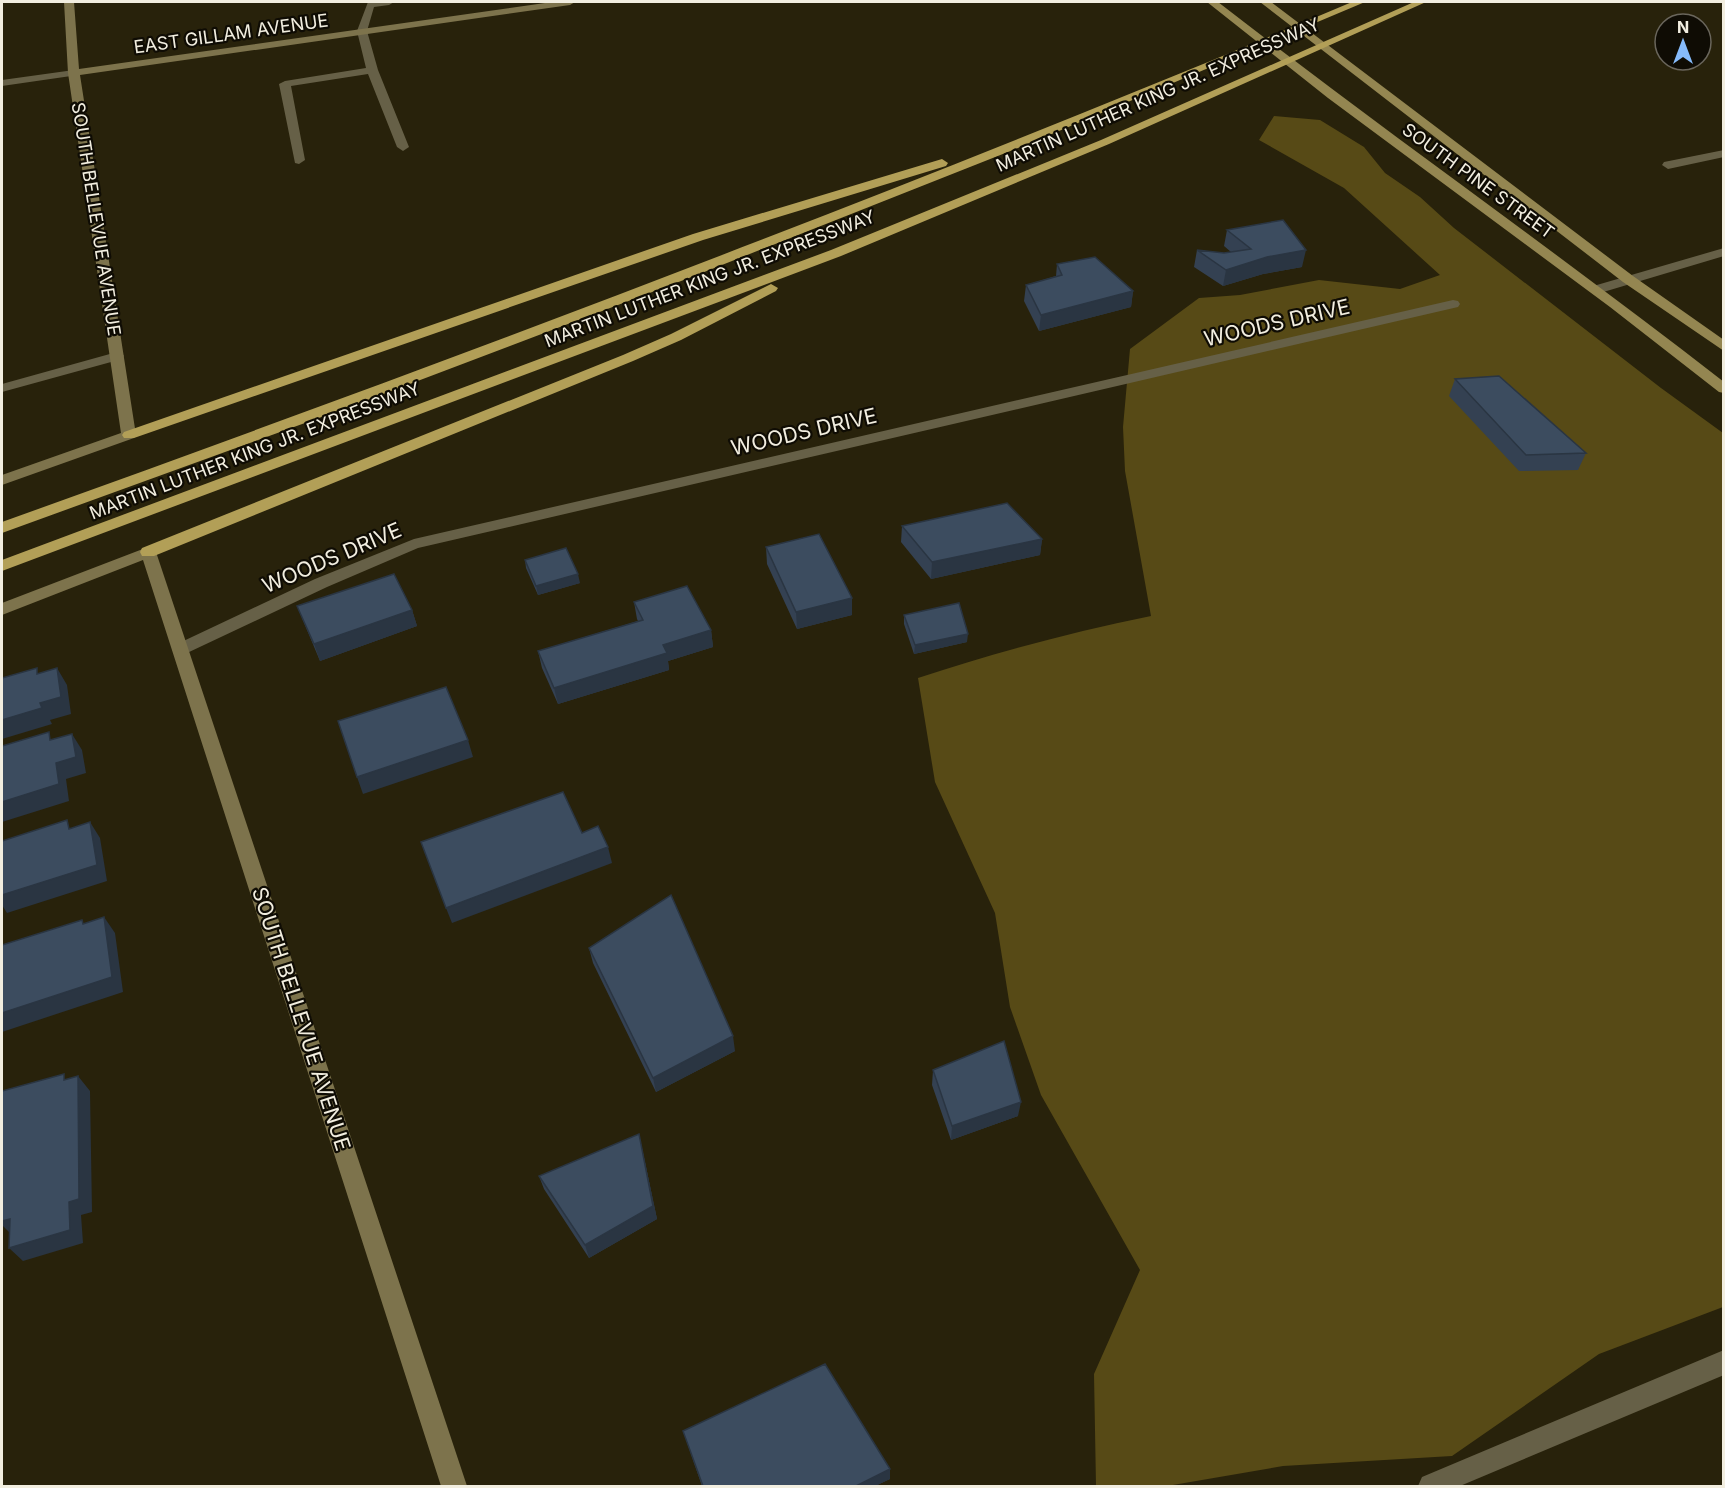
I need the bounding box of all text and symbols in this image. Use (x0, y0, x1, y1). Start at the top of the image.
street label: EAST GILLAM AVENUE (132, 9, 329, 58)
north arrow (1653, 12, 1713, 72)
street label: MARTIN LUTHER KING JR. EXPRESSWAY (992, 13, 1323, 176)
text: N (1677, 17, 1689, 37)
street label: SOUTH BELLEVUE AVENUE (68, 101, 125, 337)
street label: SOUTH PINE STREET (1398, 118, 1558, 243)
street label: MARTIN LUTHER KING JR. EXPRESSWAY (541, 206, 878, 352)
street label: WOODS DRIVE (1202, 294, 1352, 351)
street label: MARTIN LUTHER KING JR. EXPRESSWAY (86, 378, 423, 524)
street label: WOODS DRIVE (729, 403, 879, 460)
street label: WOODS DRIVE (258, 517, 405, 598)
street label: SOUTH BELLEVUE AVENUE (247, 884, 356, 1154)

